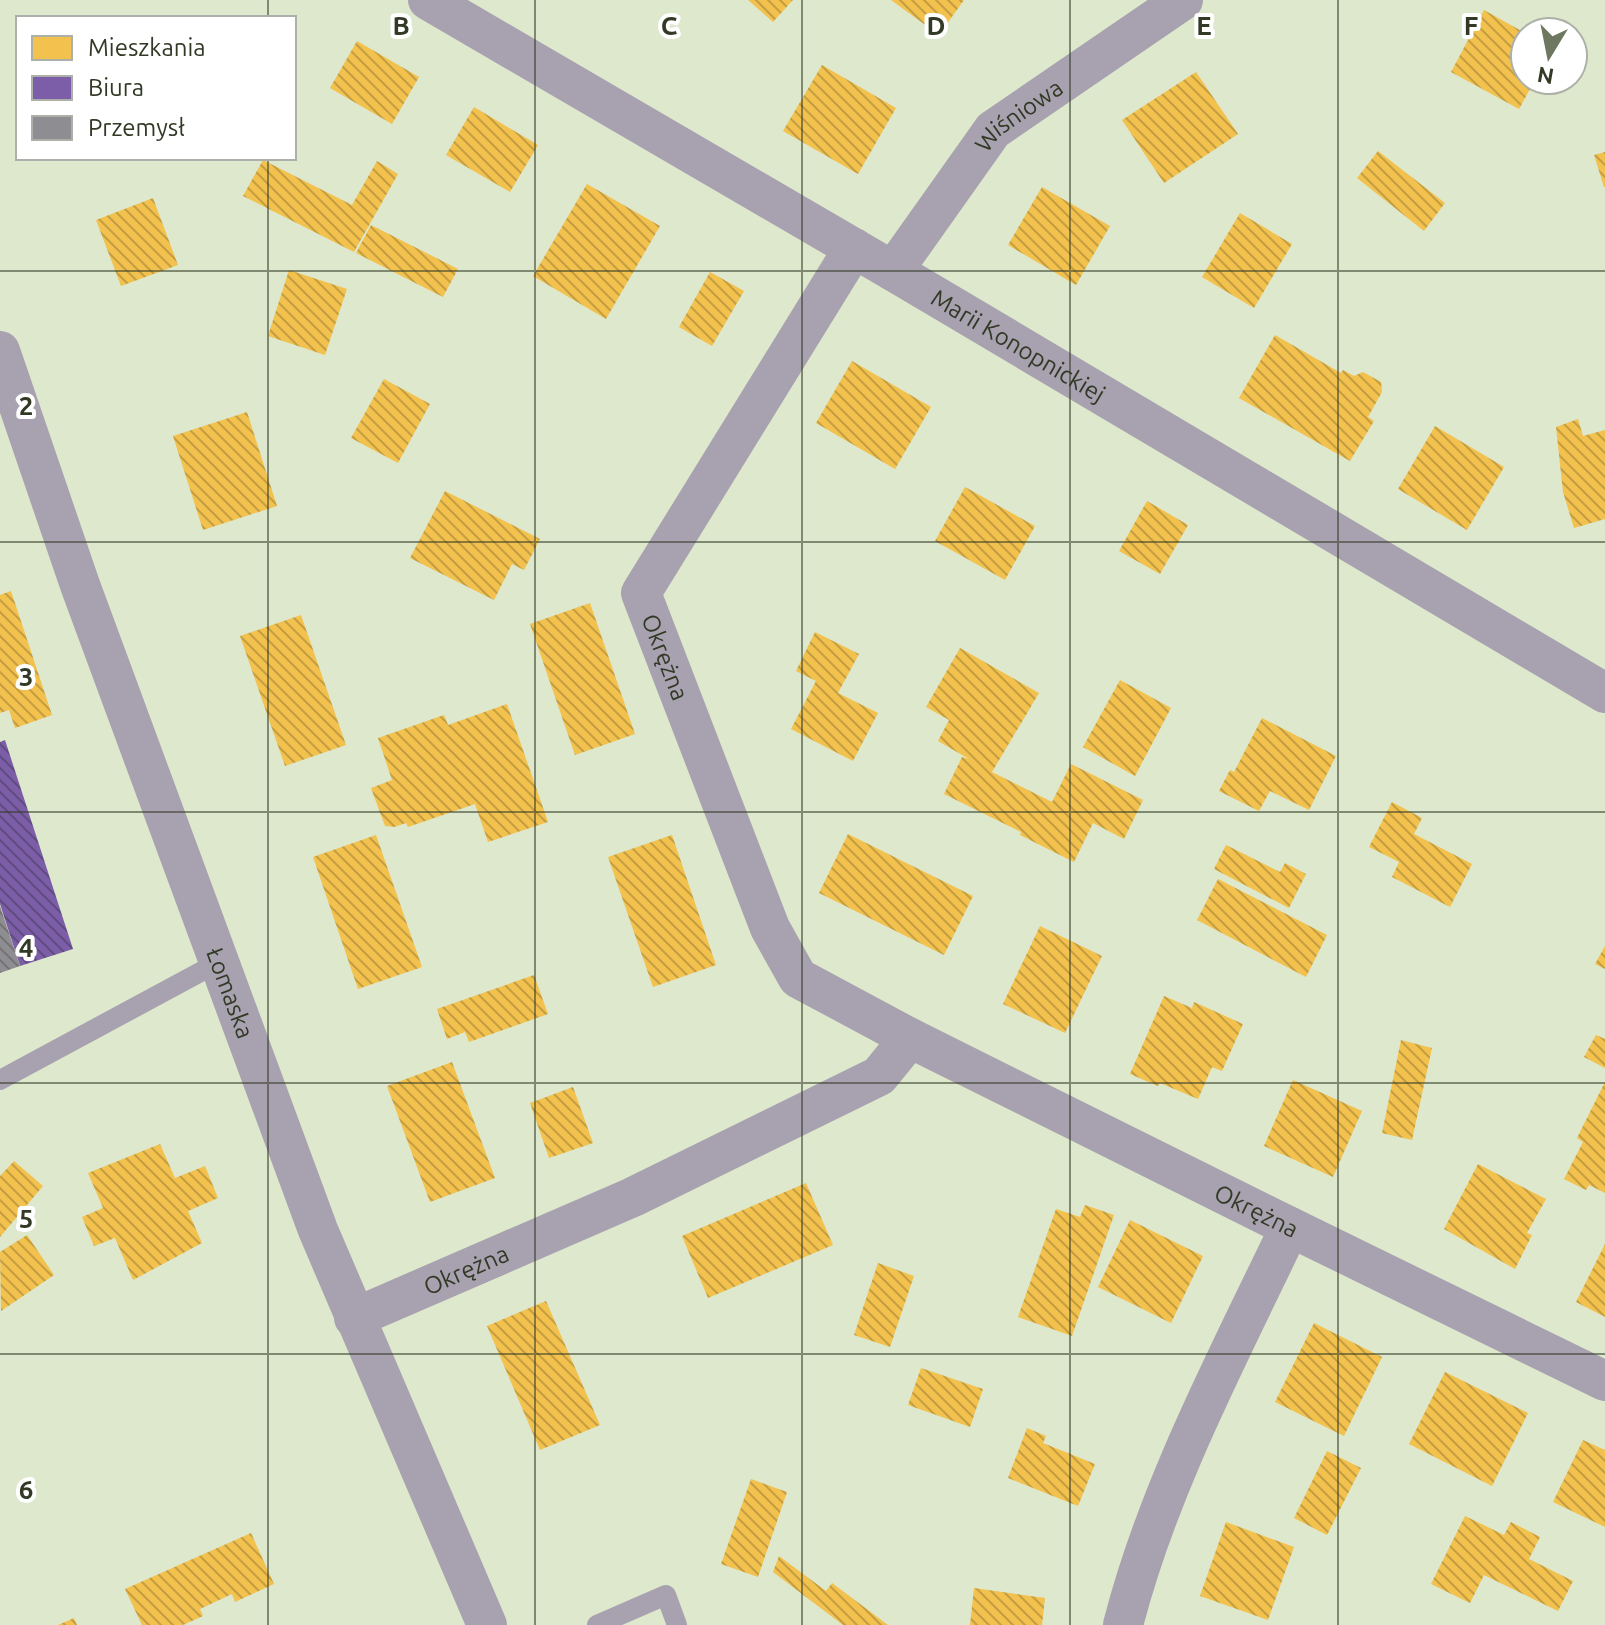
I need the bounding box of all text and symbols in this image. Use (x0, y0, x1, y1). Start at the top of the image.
text: B (392, 11, 410, 40)
text: C (661, 11, 678, 40)
text: D (927, 11, 945, 40)
text: E (1196, 11, 1212, 40)
text: F (1464, 11, 1478, 40)
legend (16, 16, 296, 160)
north arrow (1509, 16, 1589, 96)
text: Mieszkania (88, 34, 206, 61)
text: N (1535, 62, 1556, 90)
street label: Wiśniowa (969, 73, 1067, 156)
text: Biura (88, 74, 144, 101)
text: Przemysł (88, 114, 185, 141)
street label: Marii Konopnickiej (927, 283, 1110, 407)
text: 2 (19, 391, 33, 420)
street label: Okrężna (637, 610, 694, 704)
text: 3 (19, 662, 33, 691)
text: 4 (19, 933, 33, 962)
street label: Łomaska (201, 944, 260, 1042)
street label: Okrężna (1210, 1178, 1303, 1243)
text: 5 (19, 1204, 33, 1233)
street label: Okrężna (419, 1239, 513, 1300)
text: 6 (19, 1475, 33, 1504)

